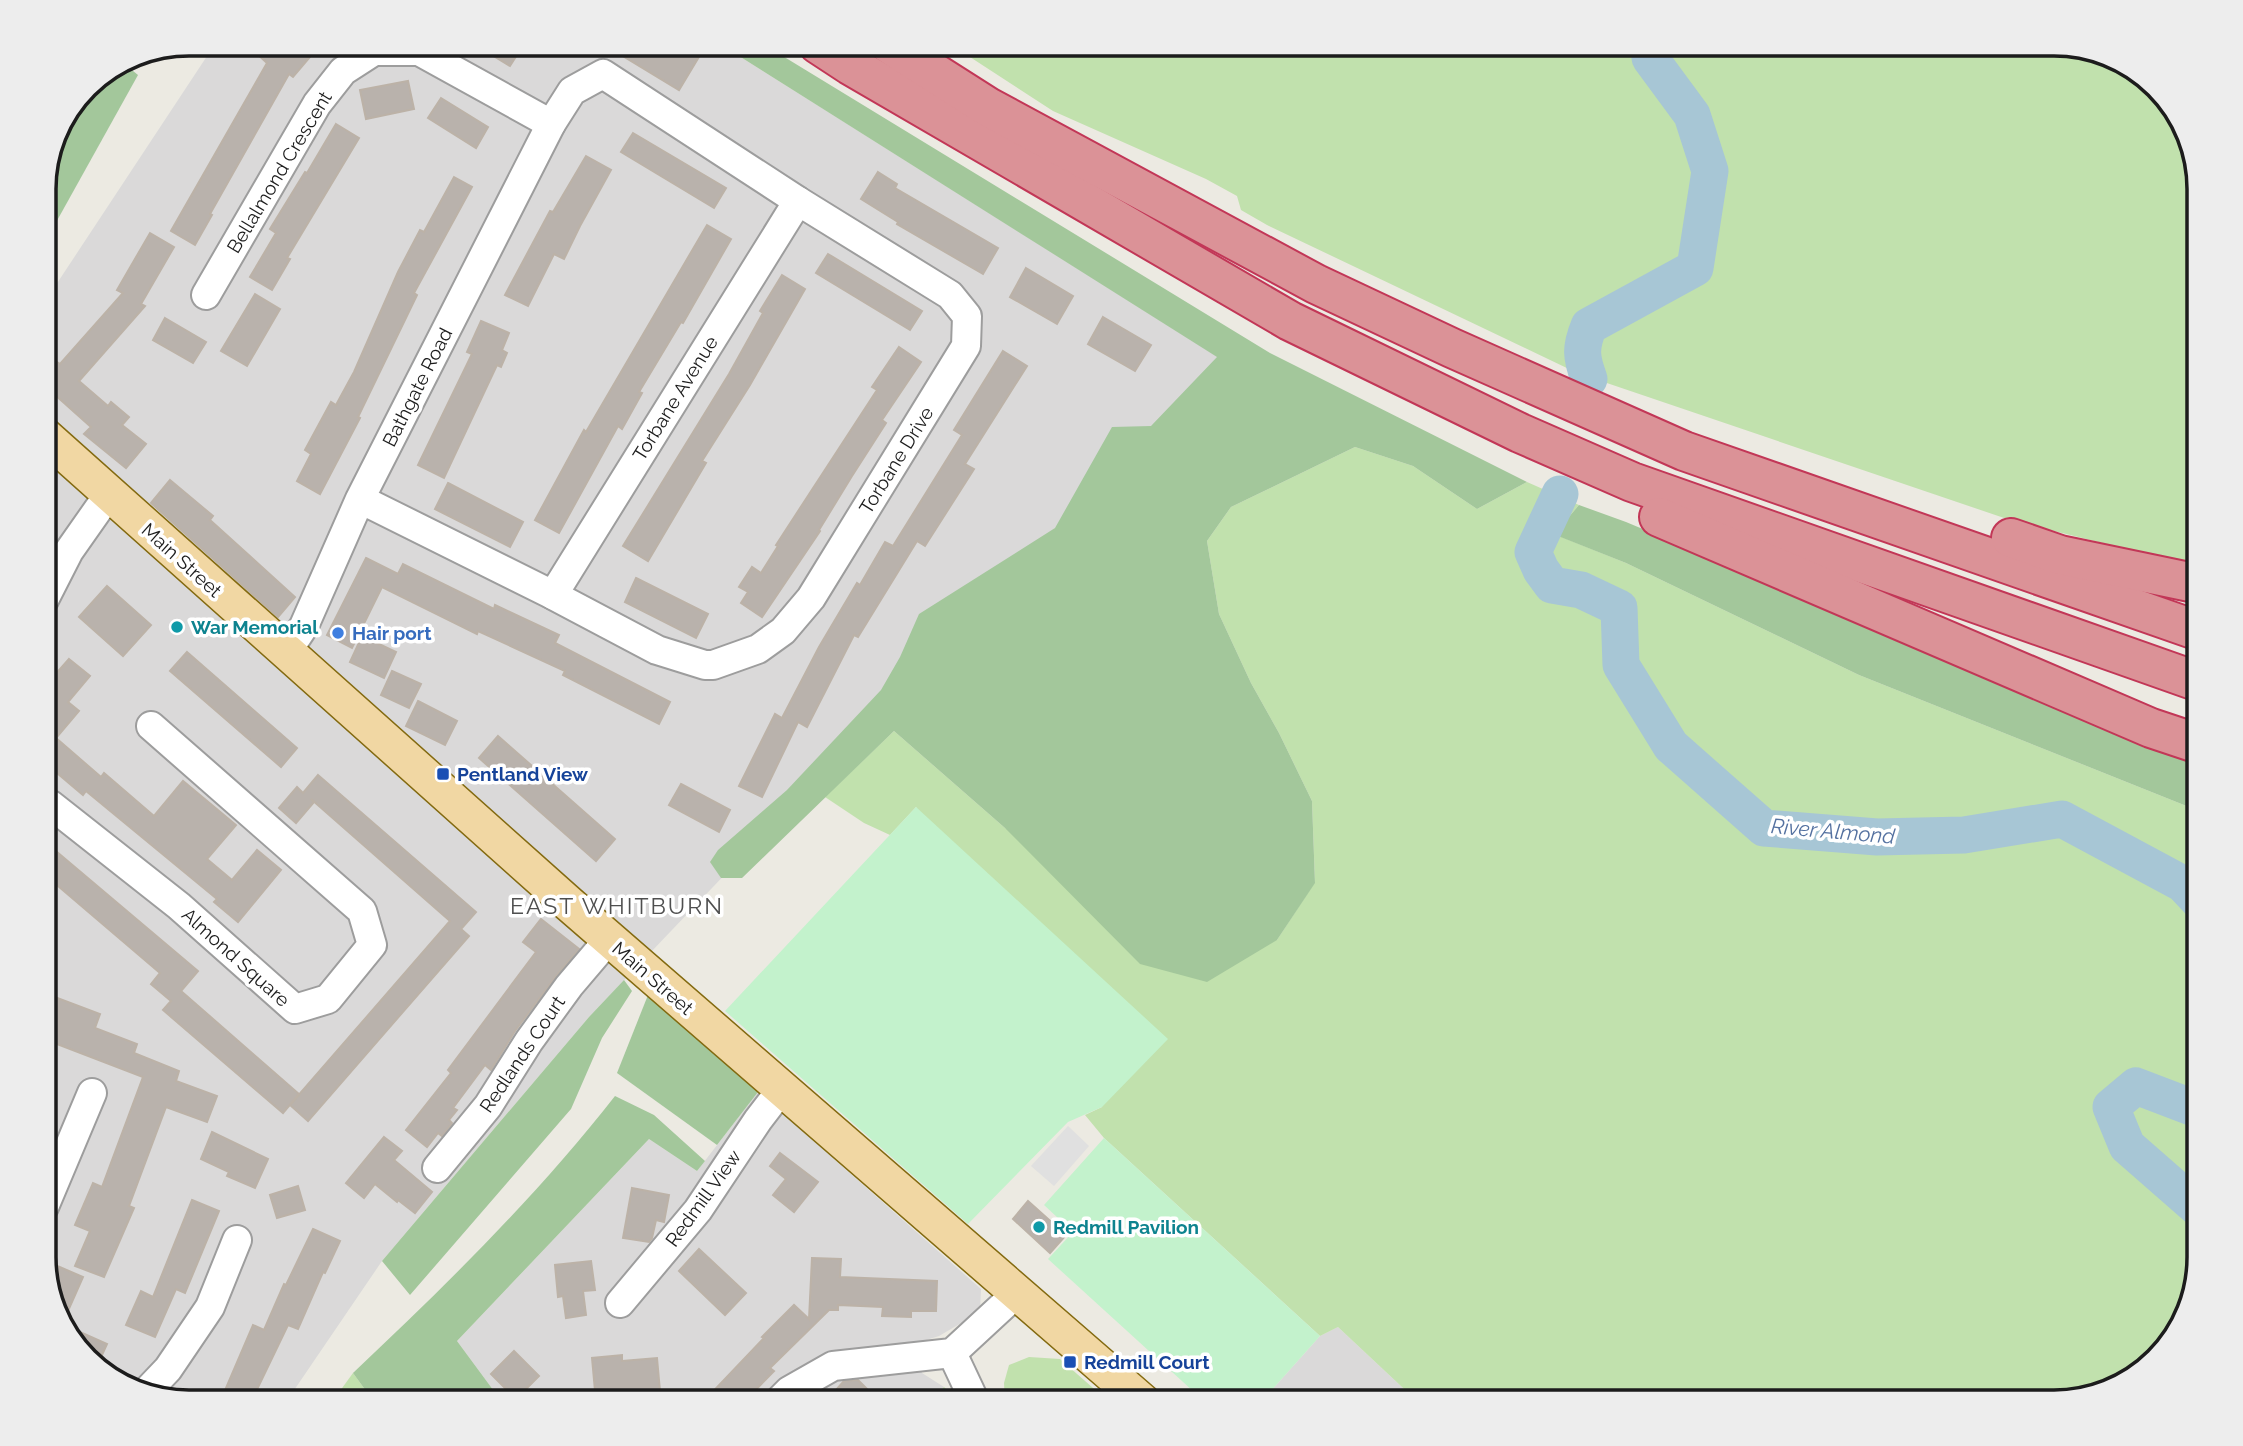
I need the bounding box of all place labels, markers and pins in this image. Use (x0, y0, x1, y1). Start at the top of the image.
place label: War Memorial (191, 616, 319, 638)
marker: War Memorial (169, 619, 185, 635)
place label: Hair port (352, 622, 432, 644)
marker: Hair port (330, 625, 346, 641)
place label: Pentland View (457, 763, 588, 785)
marker: Pentland View (435, 766, 451, 782)
place label: Redmill Pavilion (1053, 1216, 1199, 1238)
marker: Redmill Pavilion (1031, 1219, 1047, 1235)
place label: Redmill Court (1084, 1351, 1210, 1373)
marker: Redmill Court (1062, 1354, 1078, 1370)

